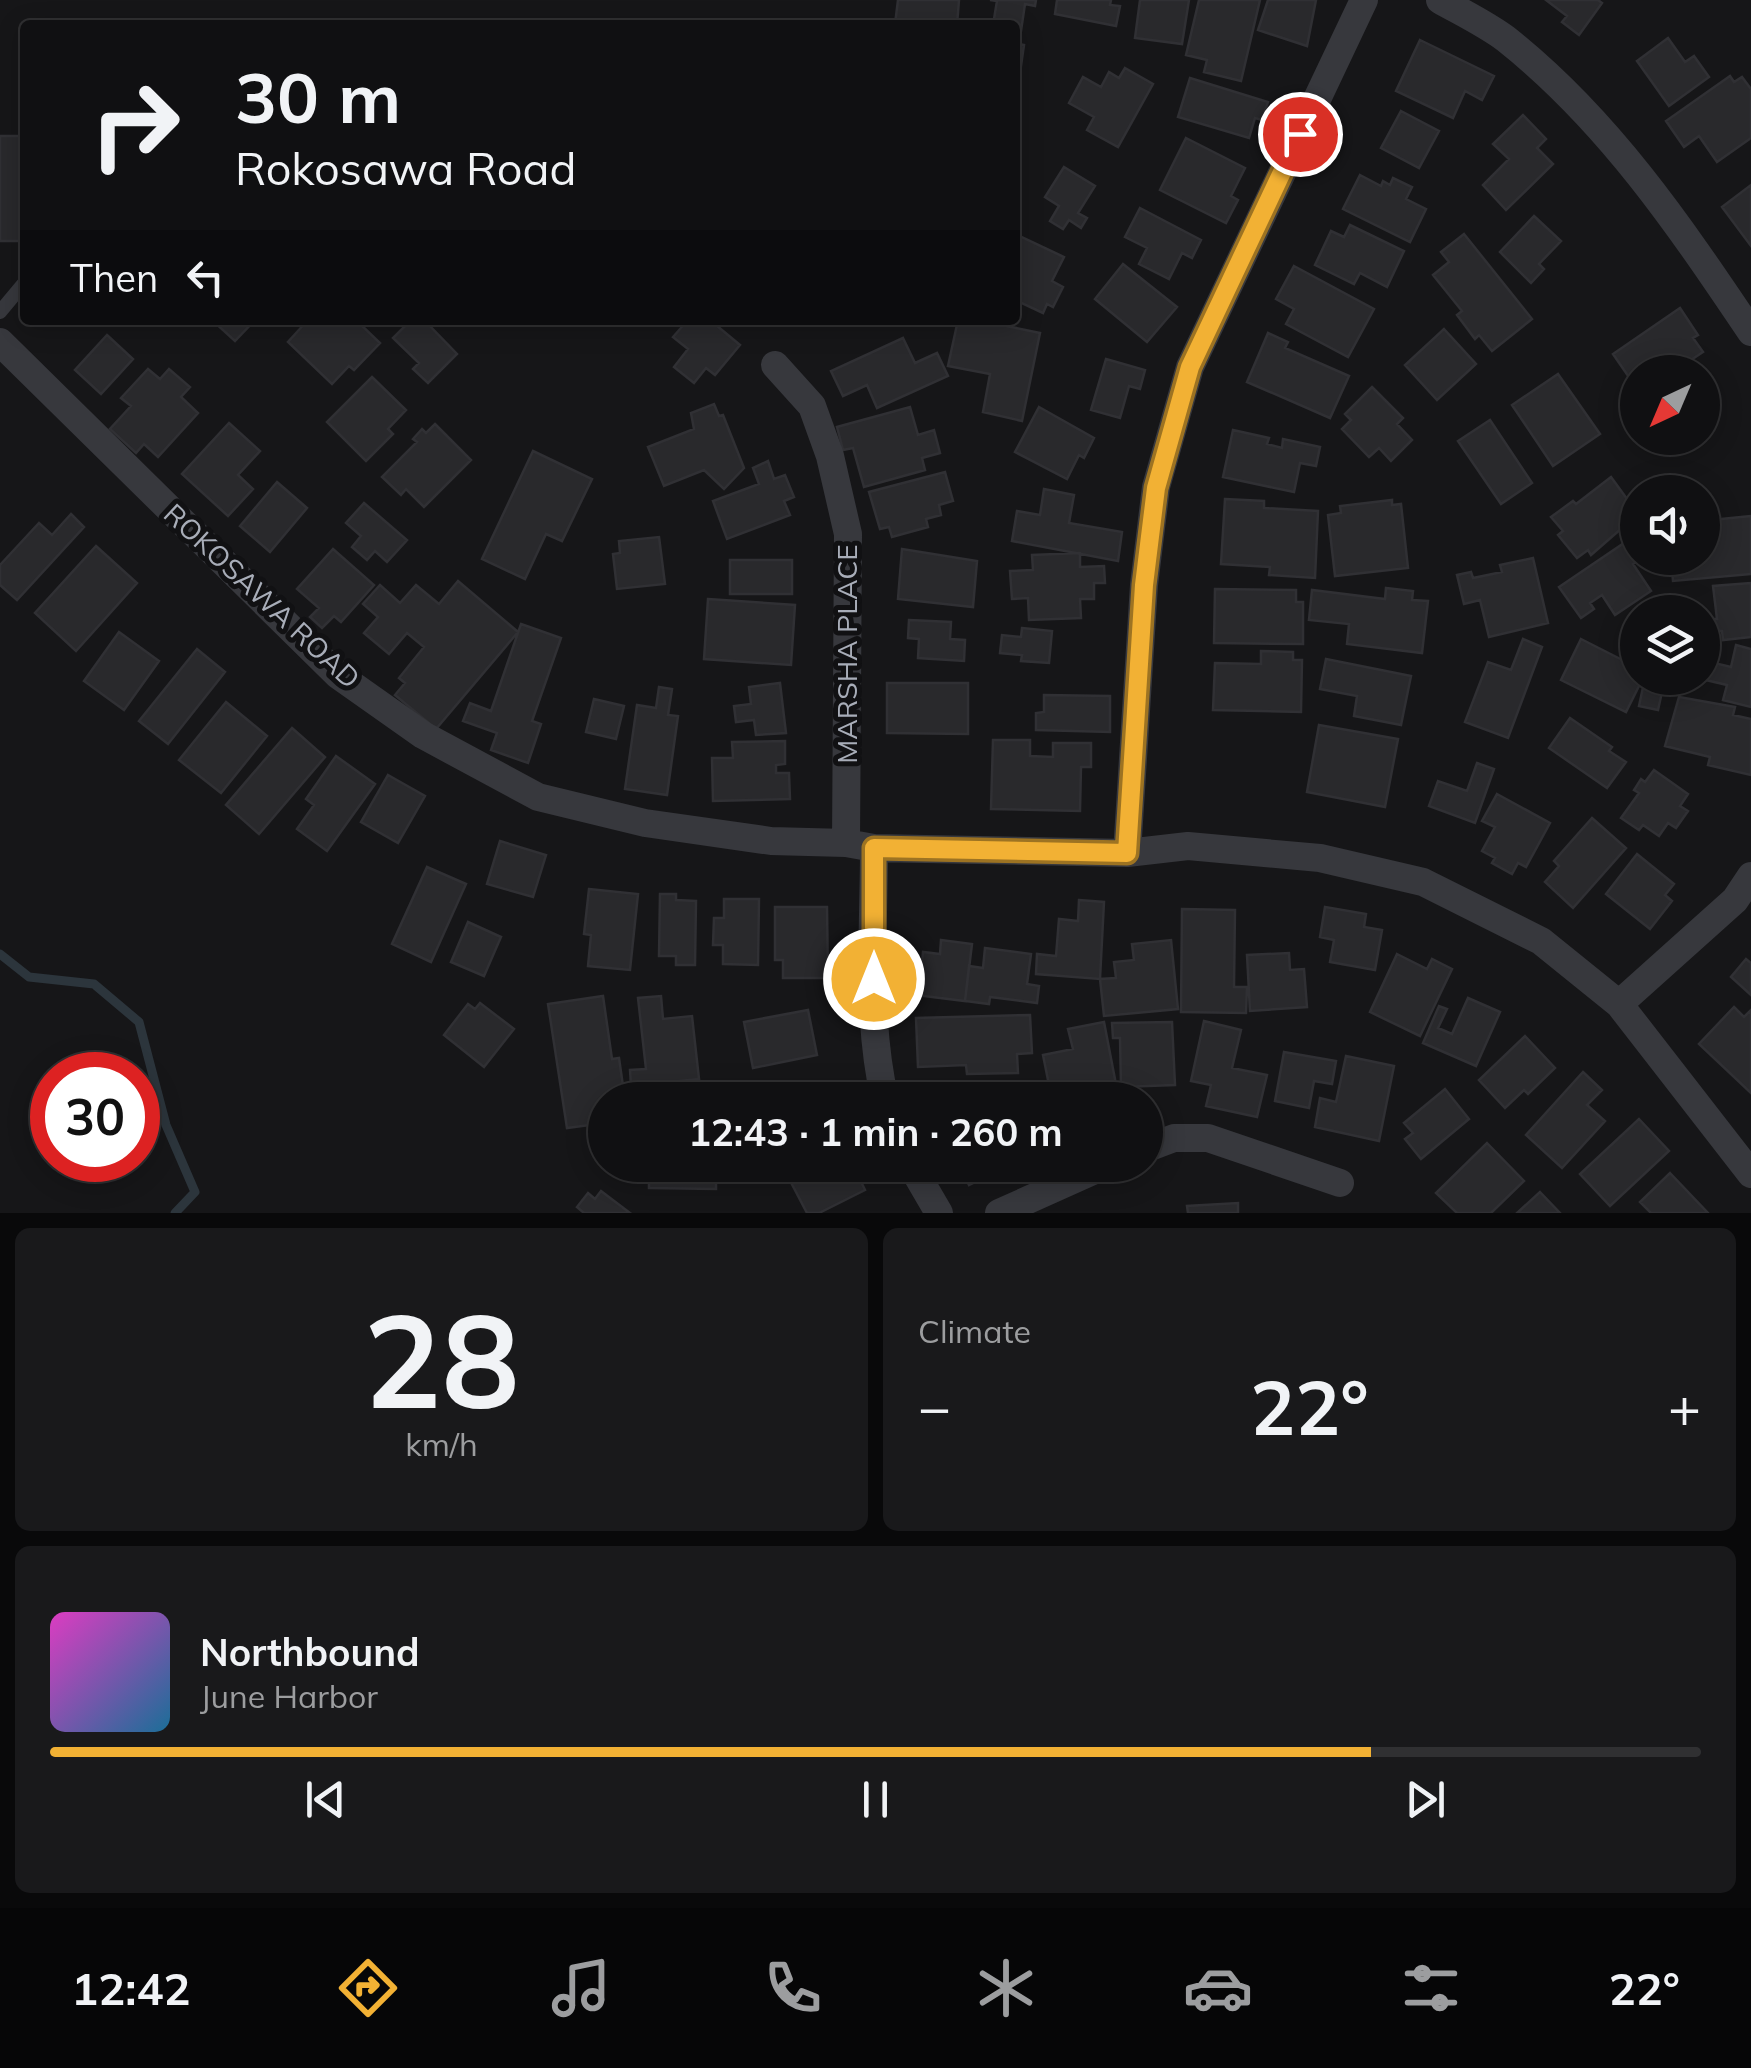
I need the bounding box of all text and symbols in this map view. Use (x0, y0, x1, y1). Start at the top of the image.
text: 30 m (235, 53, 401, 141)
icon: right (70, 60, 200, 190)
pin (1258, 92, 1343, 177)
icon: arrive (1273, 107, 1328, 162)
text: Rokosawa Road (235, 140, 576, 196)
icon: left (178, 250, 233, 305)
text: Then (70, 254, 158, 302)
north arrow (1620, 355, 1720, 455)
map controls (1620, 355, 1720, 695)
button: sound (1620, 475, 1720, 575)
street label: ROKOSAWA ROAD (157, 496, 368, 696)
street label: MARSHA PLACE (829, 544, 864, 764)
button: layers (1620, 595, 1720, 695)
position arrow (822, 927, 926, 1031)
speed limit sign: 30 (30, 1052, 160, 1182)
text: 12:43 · 1 min · 260 m (688, 1108, 1063, 1156)
text: 28 (363, 1277, 520, 1441)
text: Climate (918, 1311, 1031, 1351)
text: 22° (1250, 1360, 1369, 1454)
text: − (918, 1372, 951, 1441)
text: + (1668, 1372, 1701, 1441)
text: km/h (405, 1424, 478, 1464)
text: Northbound (200, 1628, 420, 1676)
text: June Harbor (200, 1676, 378, 1716)
icon: previous (298, 1772, 353, 1827)
icon: pause (848, 1772, 903, 1827)
icon: next (1398, 1772, 1453, 1827)
icon: directions (333, 1953, 403, 2023)
icon: music (546, 1953, 616, 2023)
icon: phone (758, 1953, 828, 2023)
icon: climate (971, 1953, 1041, 2023)
icon: car (1183, 1953, 1253, 2023)
icon: filters (1396, 1953, 1466, 2023)
text: 12:42 (71, 1960, 190, 2016)
text: 22° (1609, 1960, 1680, 2016)

